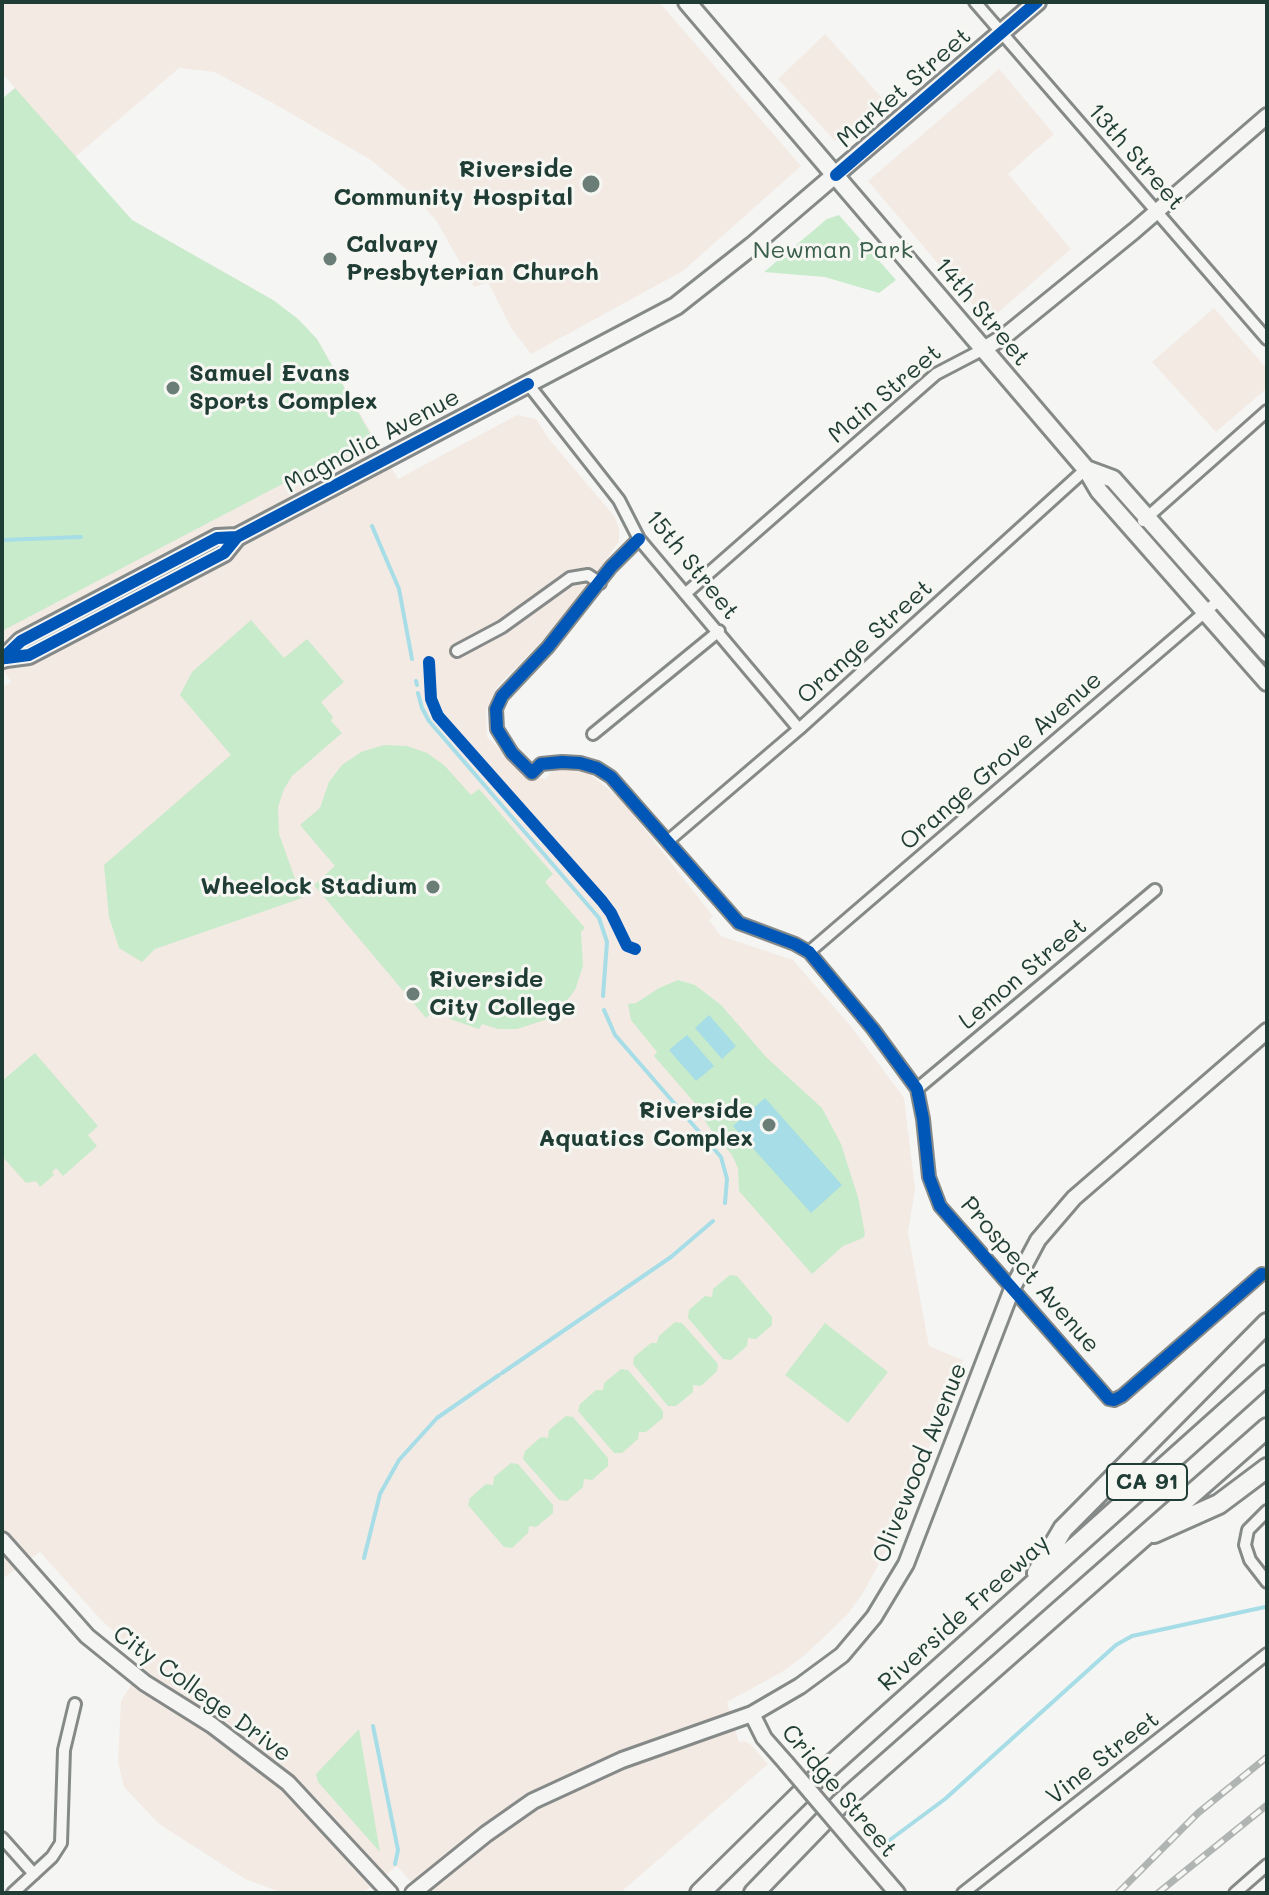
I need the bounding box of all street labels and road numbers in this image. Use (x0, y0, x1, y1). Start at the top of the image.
street label: Market Street (831, 22, 977, 154)
street label: 13th Street (1082, 97, 1190, 217)
street label: 14th Street (928, 252, 1036, 372)
street label: Main Street (823, 338, 947, 450)
street label: Magnolia Avenue (279, 383, 465, 499)
street label: 15th Street (639, 504, 745, 626)
street label: Orange Street (791, 574, 939, 710)
street label: Orange Grove Avenue (894, 665, 1108, 857)
street label: Lemon Street (953, 912, 1093, 1036)
street label: Prospect Avenue (954, 1191, 1106, 1359)
street label: Olivewood Avenue (867, 1359, 973, 1567)
road number: CA 91 (1107, 1464, 1187, 1500)
street label: Riverside Freeway (872, 1529, 1056, 1697)
street label: City College Drive (107, 1620, 297, 1768)
street label: Vine Street (1041, 1705, 1165, 1811)
street label: Cridge Street (775, 1719, 903, 1863)

